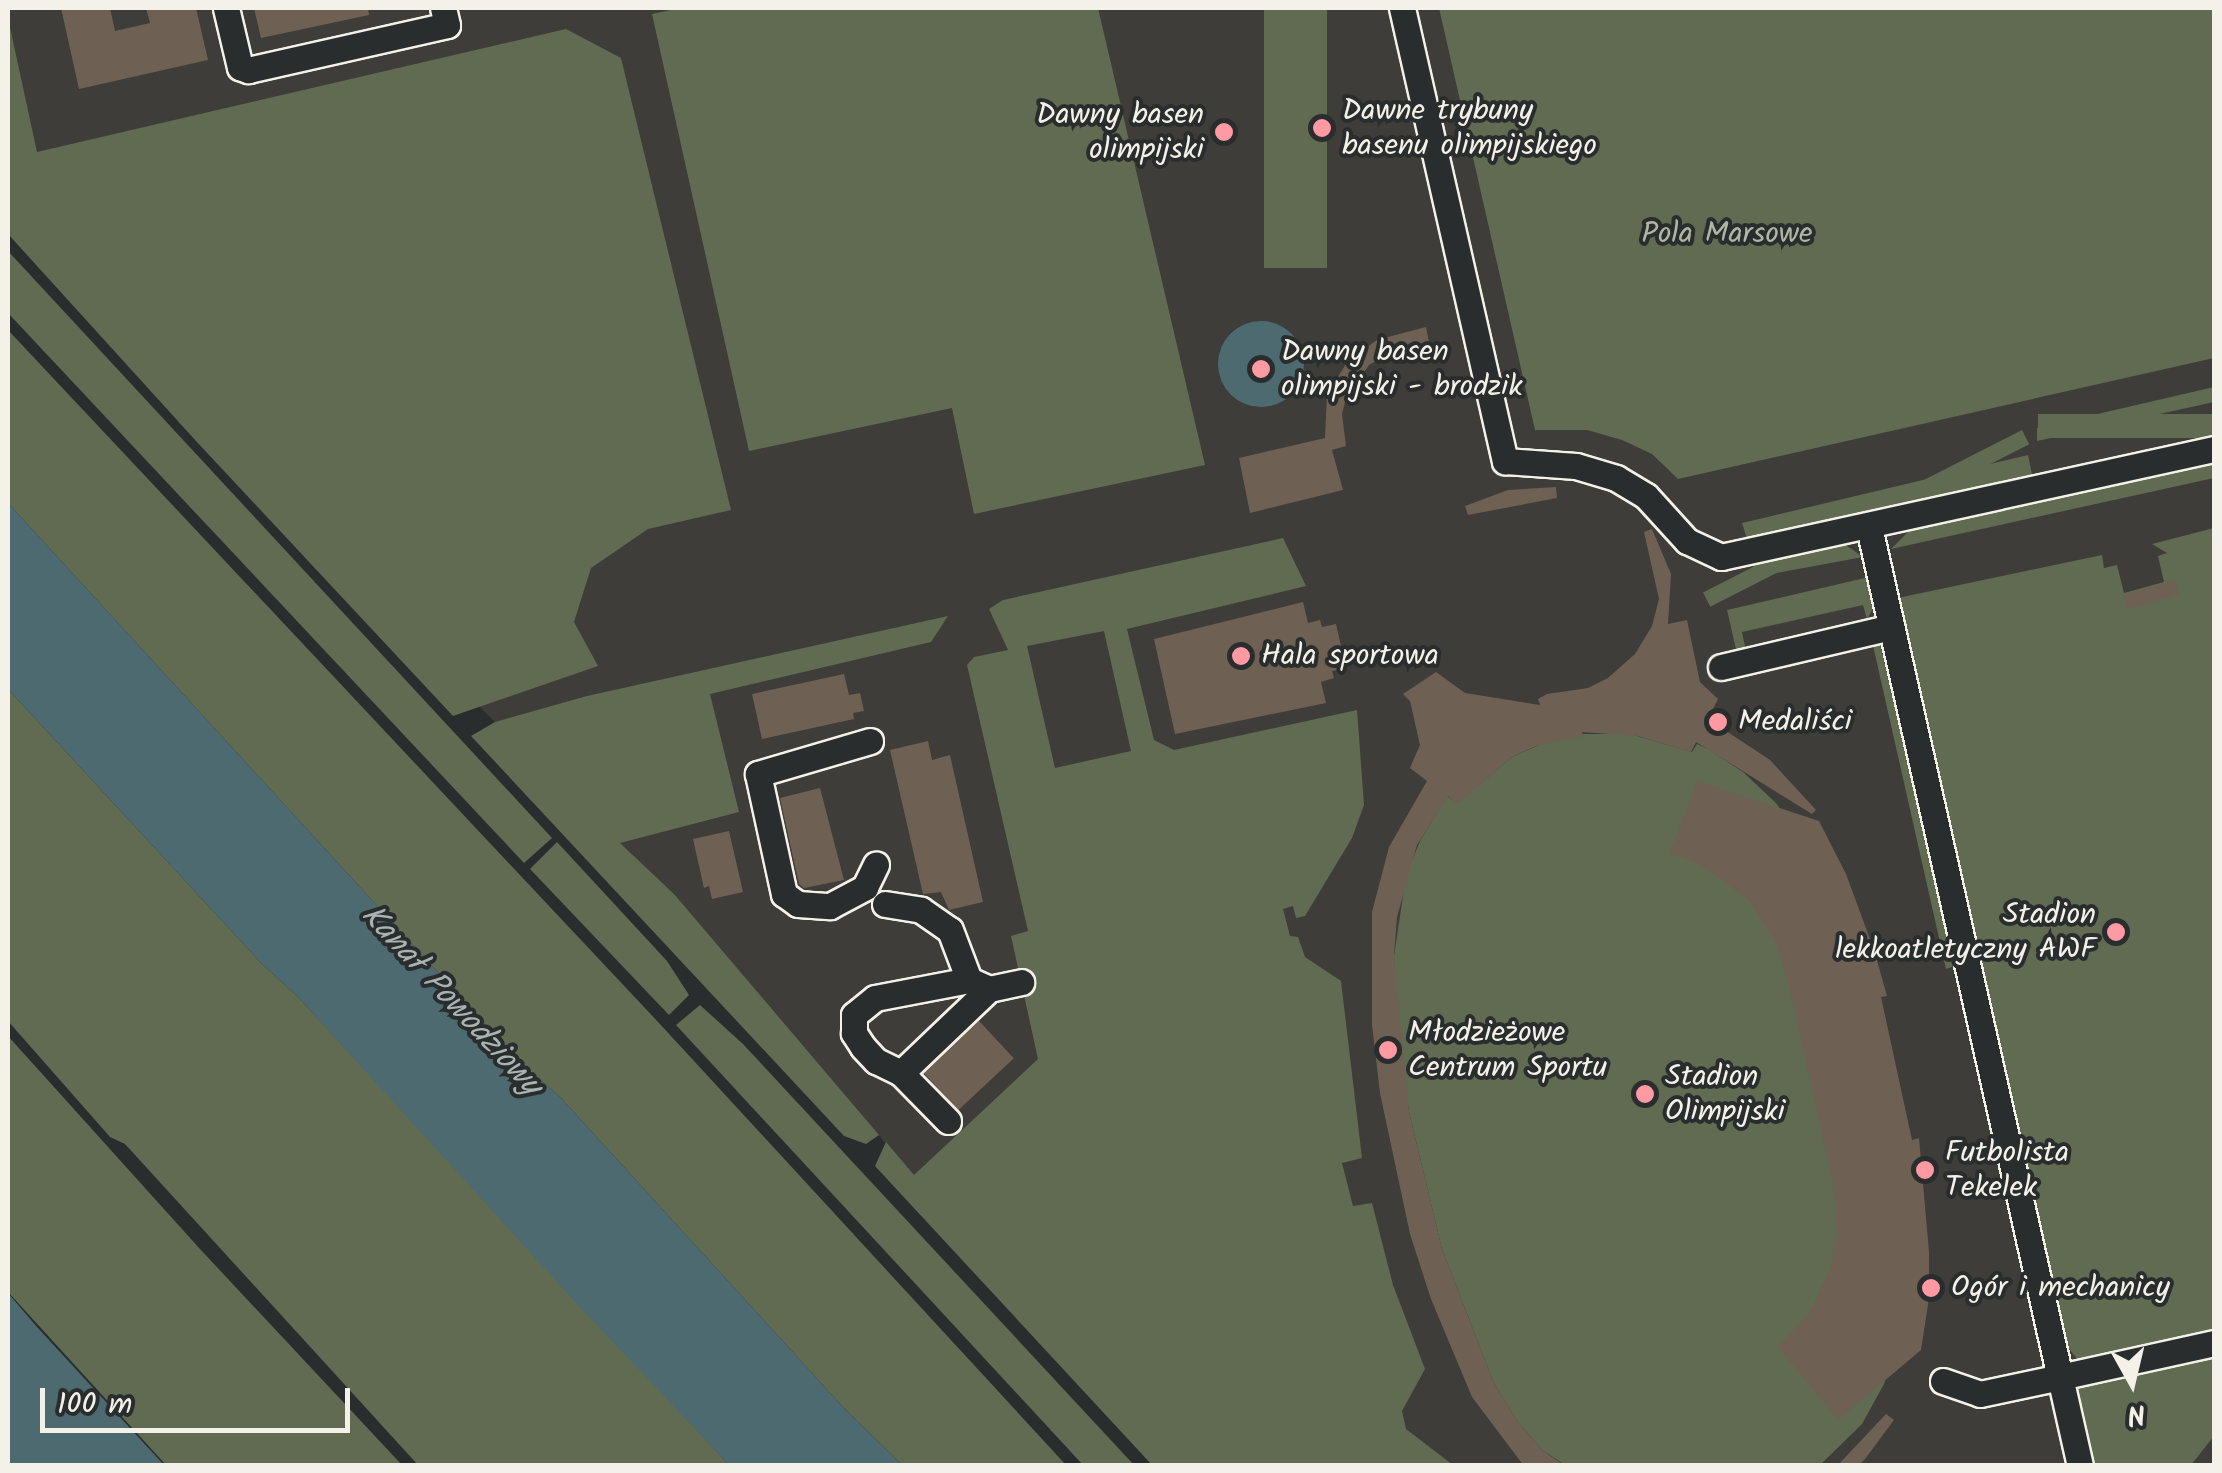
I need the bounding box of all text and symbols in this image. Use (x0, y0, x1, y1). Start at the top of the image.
place label: Dawne trybuny basenu olimpijskiego (1342, 93, 1597, 164)
place label: Dawny basen olimpijski (1036, 97, 1204, 168)
marker: Dawne trybuny basenu olimpijskiego (1311, 117, 1333, 139)
marker: Dawny basen olimpijski (1213, 121, 1235, 143)
park label: Pola Marsowe (1641, 216, 1813, 252)
place label: Dawny basen olimpijski - brodzik (1281, 334, 1523, 404)
marker: Dawny basen olimpijski - brodzik (1250, 358, 1272, 380)
place label: Hala sportowa (1261, 638, 1439, 674)
marker: Hala sportowa (1230, 645, 1252, 667)
place label: Medaliści (1738, 704, 1852, 740)
marker: Medaliści (1707, 711, 1729, 733)
place label: Stadion lekkoatletyczny AWF (1835, 897, 2096, 968)
water label: Kanał Powodziowy (352, 898, 548, 1104)
marker: Stadion lekkoatletyczny AWF (2105, 921, 2127, 943)
place label: Młodzieżowe Centrum Sportu (1408, 1015, 1607, 1086)
marker: Młodzieżowe Centrum Sportu (1377, 1039, 1399, 1061)
place label: Stadion Olimpijski (1665, 1059, 1785, 1130)
marker: Stadion Olimpijski (1634, 1083, 1656, 1105)
place label: Futbolista Tekelek (1945, 1135, 2069, 1206)
marker: Futbolista Tekelek (1914, 1159, 1936, 1181)
place label: Ogór i mechanicy (1951, 1270, 2170, 1306)
marker: Ogór i mechanicy (1920, 1277, 1942, 1299)
north arrow (2082, 1333, 2182, 1433)
scale bar (45, 1368, 355, 1430)
text: 100 m (57, 1381, 132, 1429)
text: N (2124, 1390, 2148, 1437)

